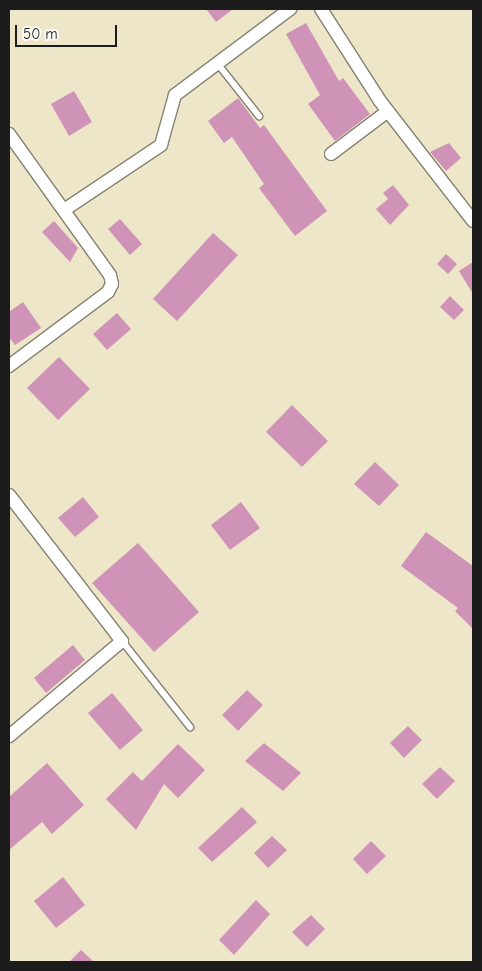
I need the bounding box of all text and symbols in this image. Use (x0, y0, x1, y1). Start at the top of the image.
scale bar (18, 15, 120, 47)
text: 50 m (23, 25, 58, 43)

